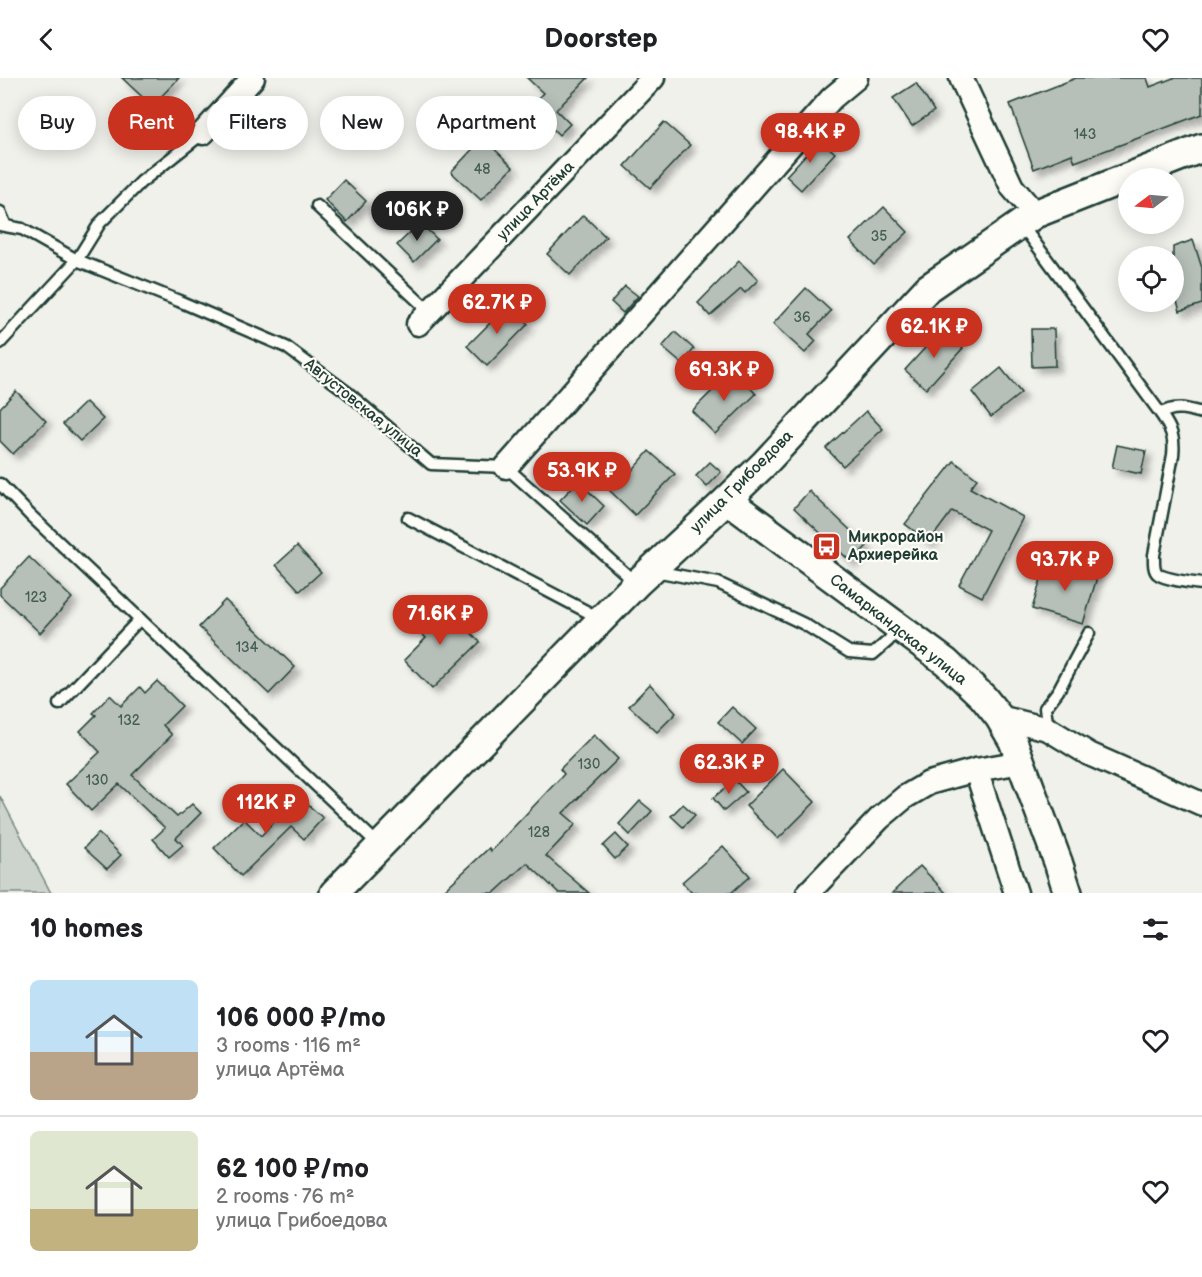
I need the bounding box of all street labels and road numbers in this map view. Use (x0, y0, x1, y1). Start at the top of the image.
street label: улица Артёма (493, 157, 579, 245)
street label: Августовская улица (299, 354, 426, 462)
street label: улица Грибоедова (687, 426, 798, 537)
street label: Самаркандская улица (826, 571, 971, 690)

